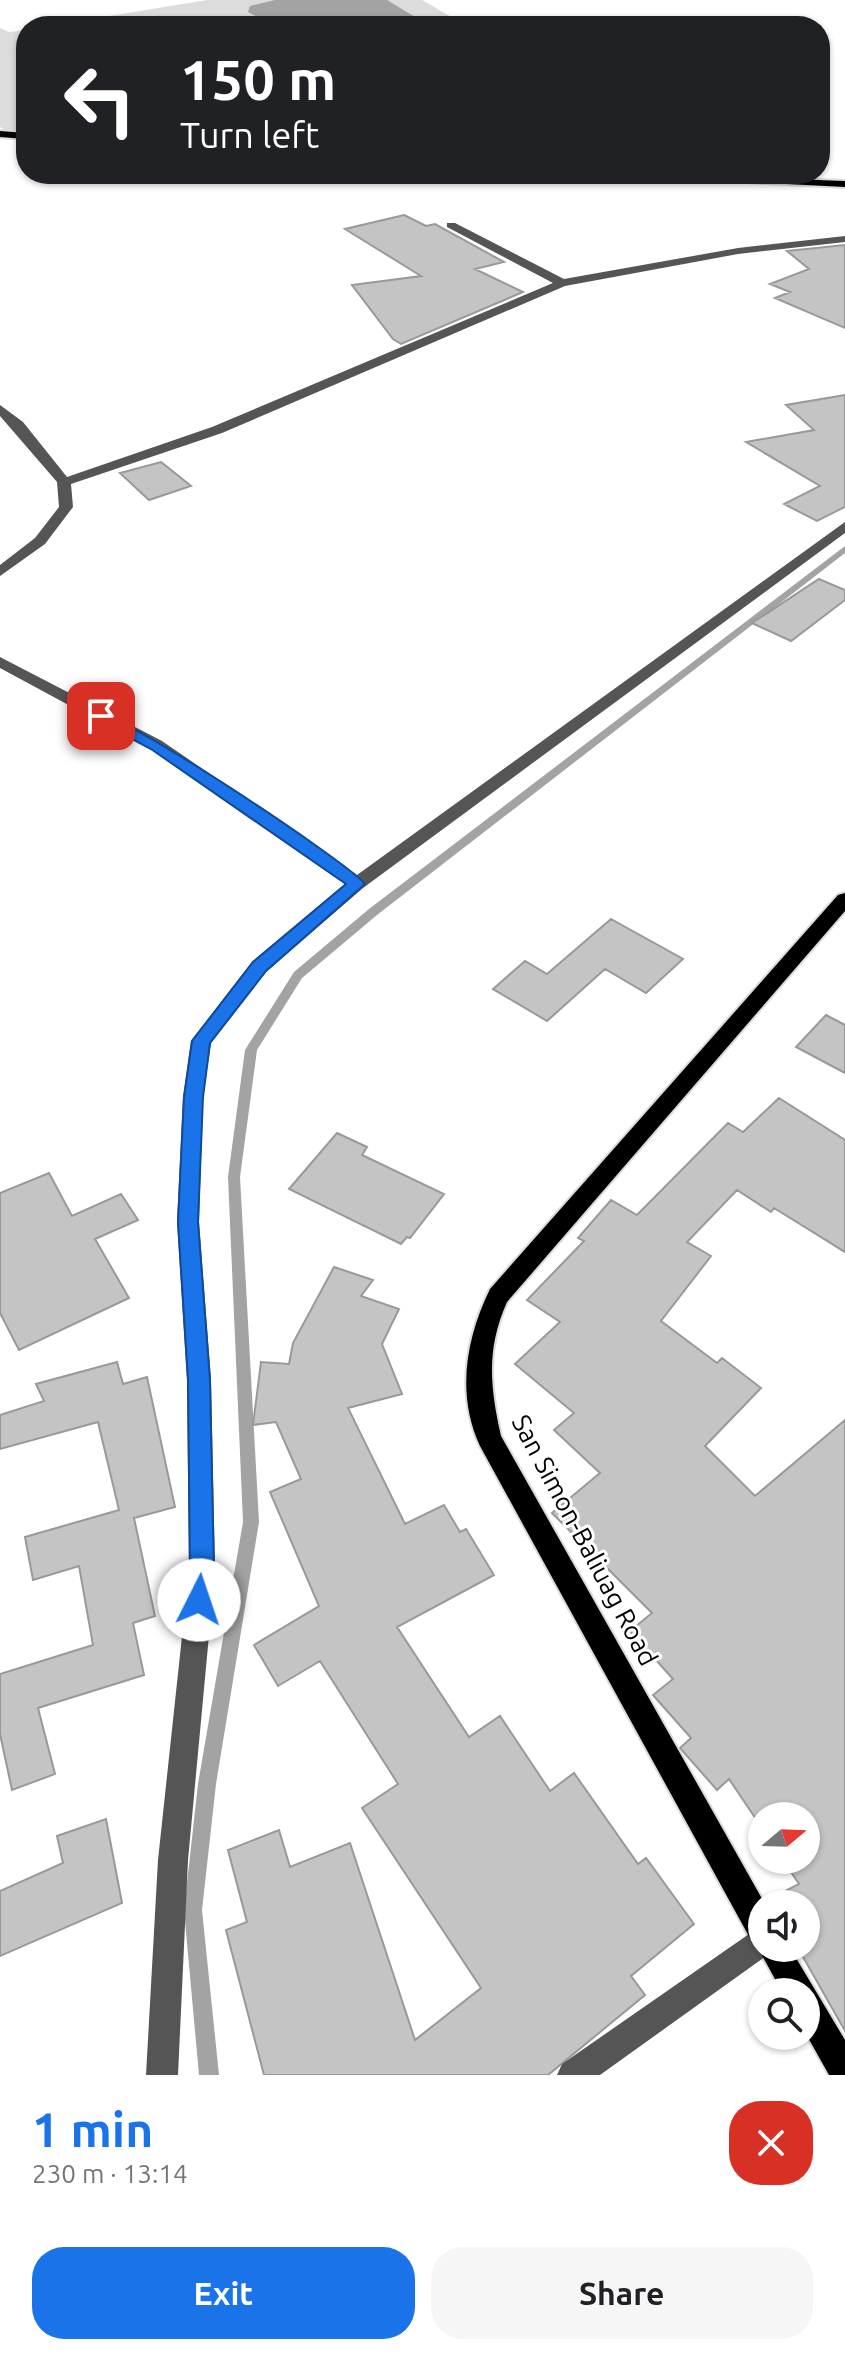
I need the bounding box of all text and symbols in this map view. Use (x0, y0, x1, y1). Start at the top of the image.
icon: left (48, 48, 152, 152)
text: 150 m (180, 48, 336, 111)
text: Turn left (180, 114, 319, 155)
pin (67, 682, 135, 750)
icon: arrive (79, 694, 123, 738)
street label: San Simon-Baliuag Road (507, 1410, 663, 1670)
position arrow (157, 1558, 241, 1642)
north arrow (748, 1802, 820, 1874)
map controls (748, 1802, 820, 2050)
button: sound (748, 1890, 820, 1962)
button: search (748, 1978, 820, 2050)
button: close (729, 2101, 813, 2185)
text: 1 min (32, 2102, 153, 2156)
text: 230 m · 13:14 (32, 2159, 188, 2188)
button: Exit (32, 2247, 415, 2339)
button: Share (431, 2247, 813, 2339)

